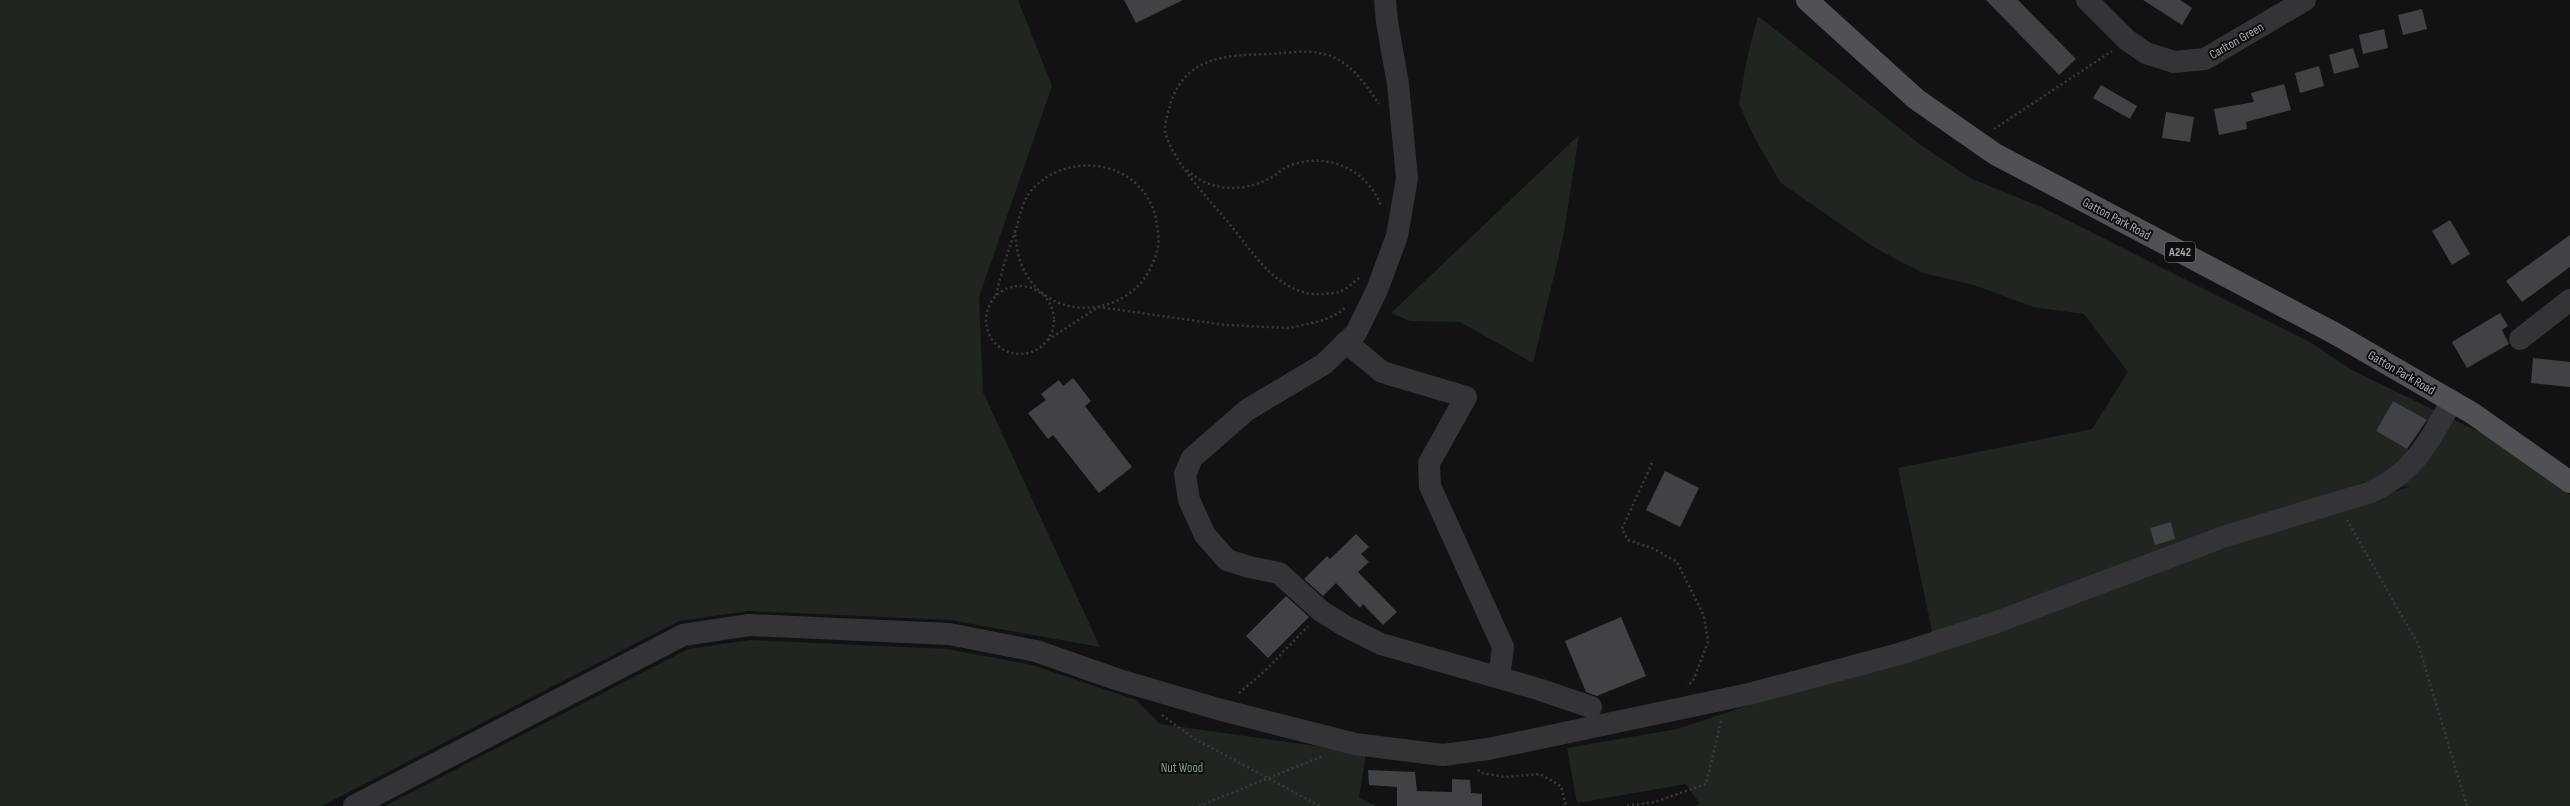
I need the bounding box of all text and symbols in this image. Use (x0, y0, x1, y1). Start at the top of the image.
street label: Carlton Green (2206, 19, 2267, 63)
street label: Gatton Park Road (2080, 194, 2153, 244)
road number: A242 (2165, 242, 2195, 262)
street label: Gatton Park Road (2365, 347, 2438, 399)
park label: Nut Wood (1161, 760, 1203, 776)

